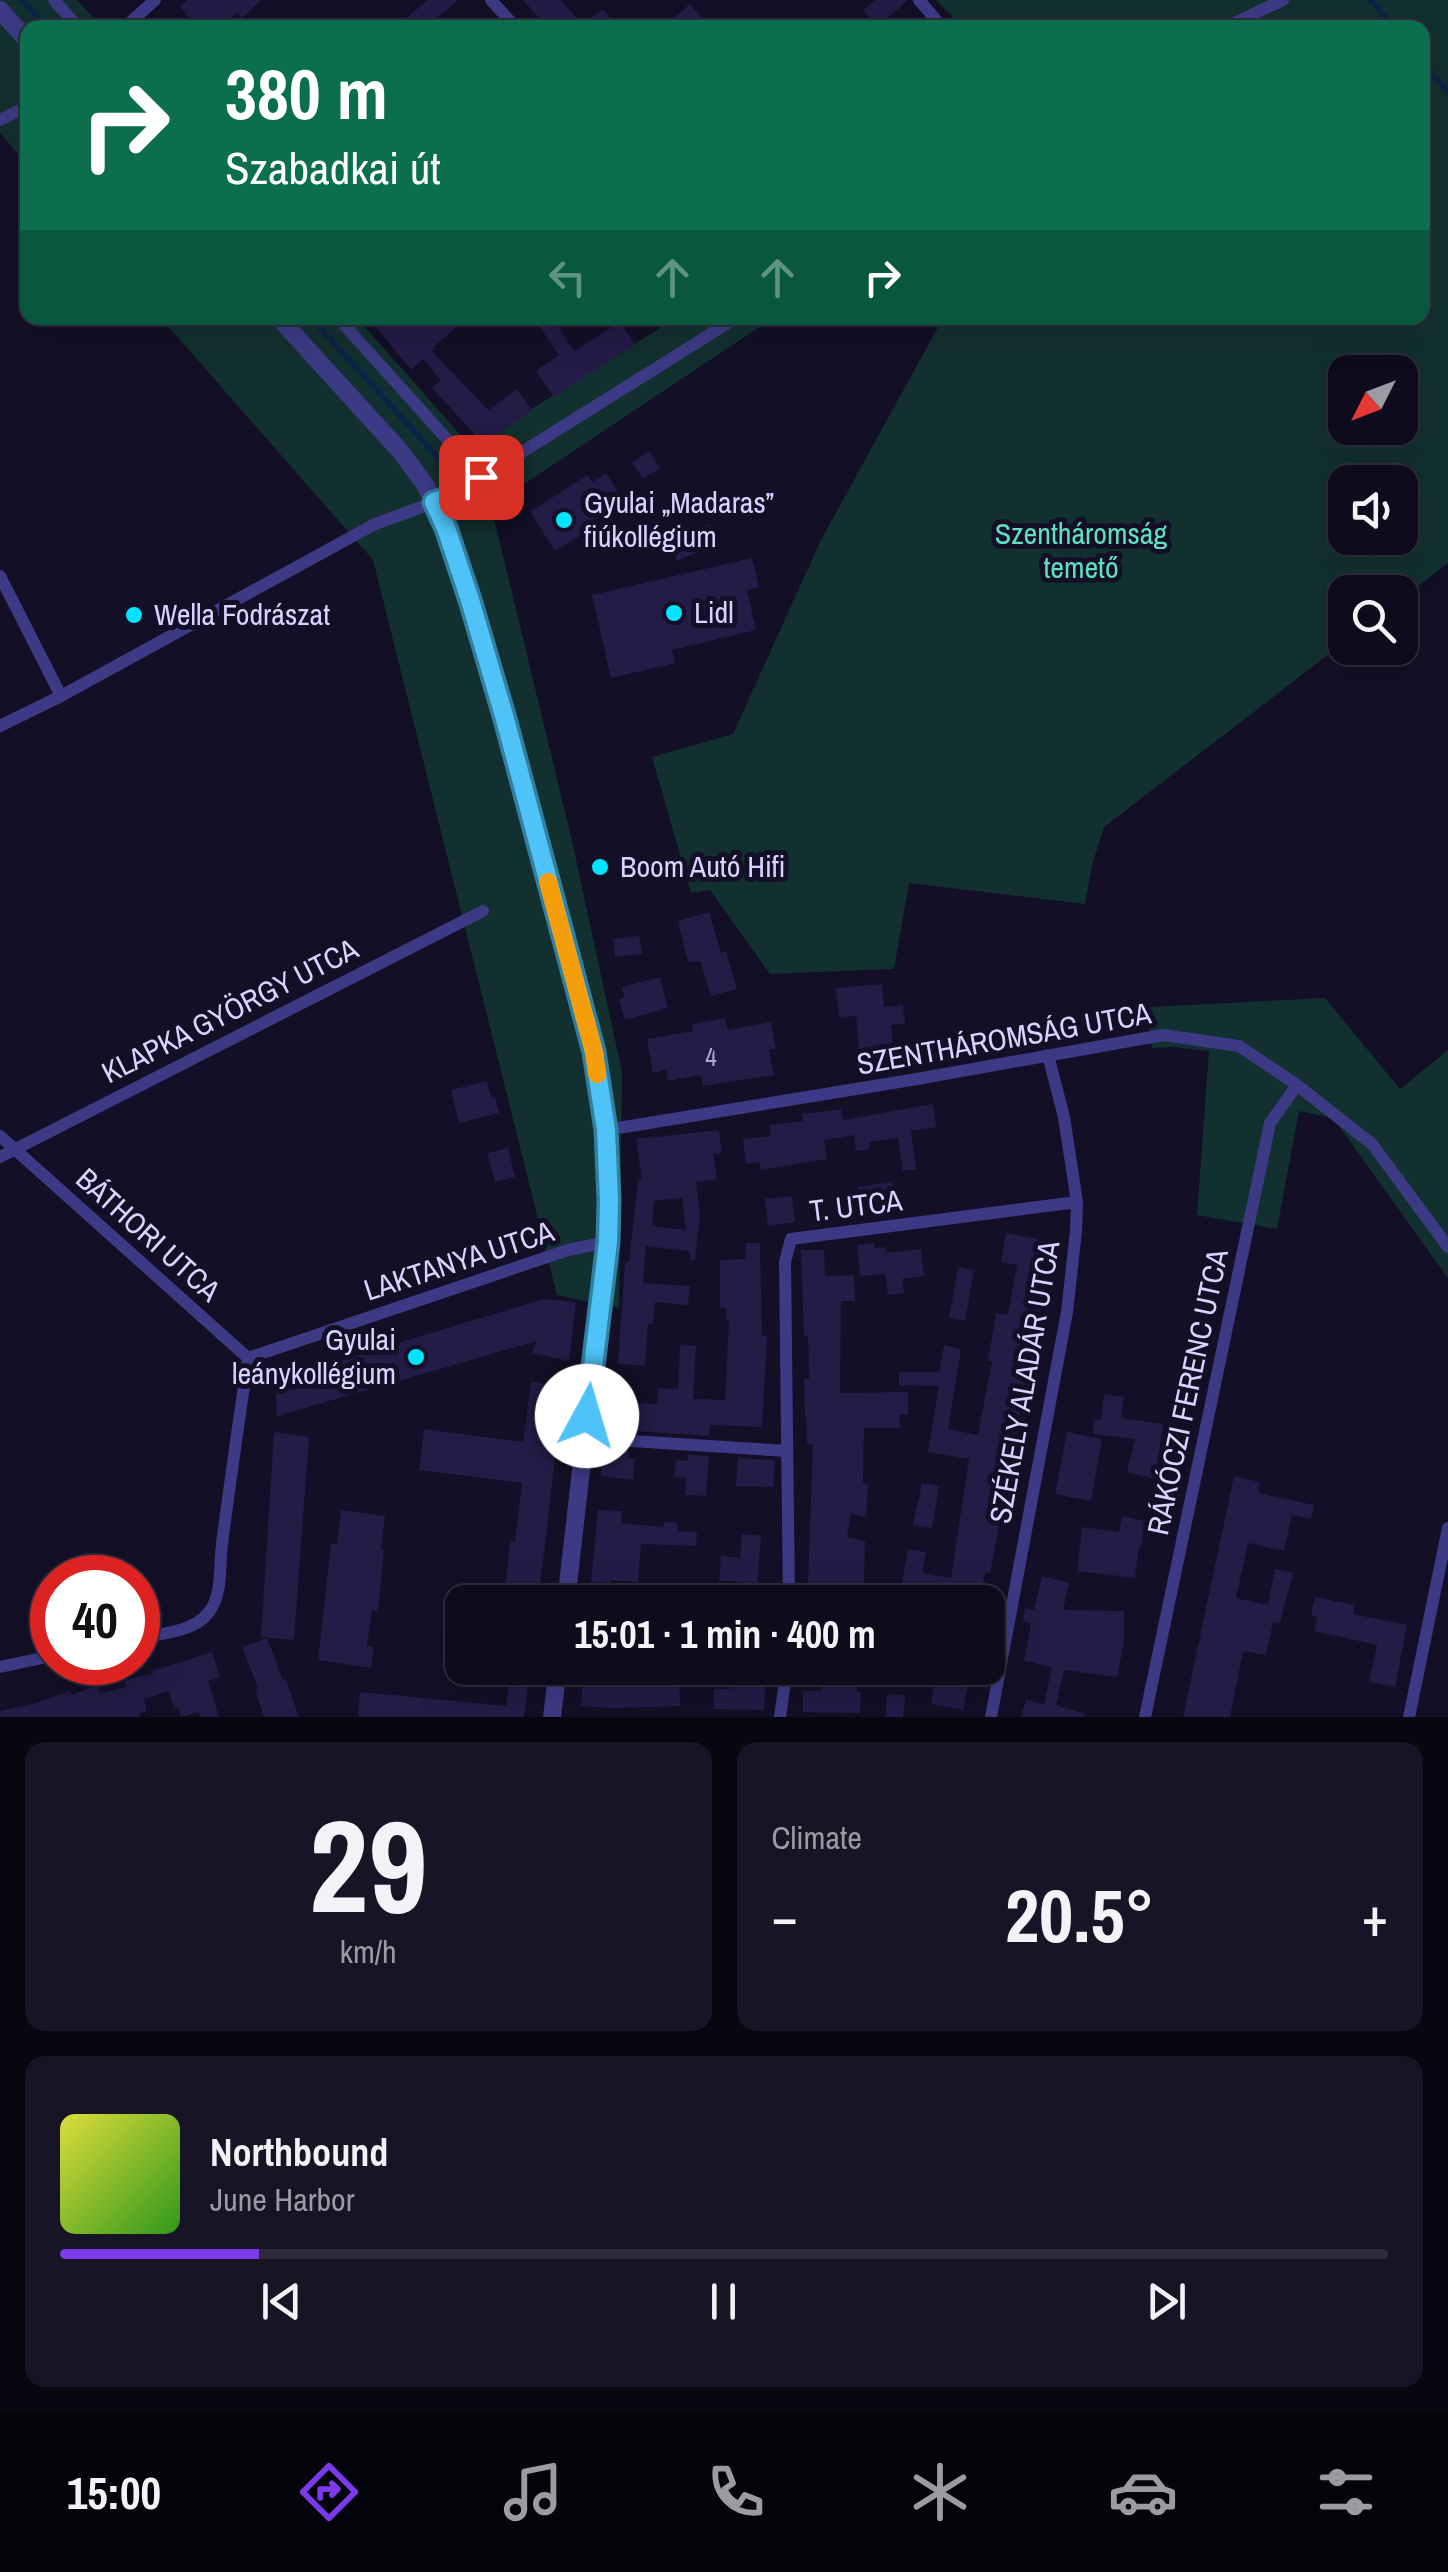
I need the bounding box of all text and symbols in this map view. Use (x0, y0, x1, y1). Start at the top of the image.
text: 380 m (225, 47, 388, 141)
icon: right (60, 60, 190, 190)
text: Szabadkai út (225, 137, 440, 198)
icon: left (540, 250, 595, 305)
icon: ahead (645, 250, 700, 305)
icon: ahead (750, 250, 805, 305)
icon: right (855, 250, 910, 305)
north arrow (1328, 355, 1418, 445)
map controls (1328, 355, 1418, 665)
pin (439, 435, 524, 520)
icon: arrive (454, 450, 509, 505)
button: sound (1328, 465, 1418, 555)
place label: Gyulai „Madaras” fiúkollégium (584, 482, 774, 556)
marker: Gyulai „Madaras” fiúkollégium (553, 509, 575, 531)
park label: Szentháromság temető (995, 513, 1167, 587)
button: search (1328, 575, 1418, 665)
place label: Lidl (694, 592, 734, 632)
place label: Wella Fodrászat (154, 594, 330, 634)
marker: Lidl (663, 602, 685, 624)
marker: Wella Fodrászat (123, 604, 145, 626)
place label: Boom Autó Hifi (620, 846, 785, 886)
marker: Boom Autó Hifi (589, 856, 611, 878)
street label: KLAPKA GYÖRGY UTCA (95, 928, 365, 1092)
street label: SZENTHÁROMSÁG UTCA (854, 992, 1155, 1084)
house number: 4 (705, 1040, 717, 1074)
street label: BÁTHORI UTCA (68, 1159, 230, 1310)
street label: T. UTCA (807, 1179, 905, 1231)
street label: LAKTANYA UTCA (359, 1210, 559, 1310)
street label: SZÉKELY ALADÁR UTCA (979, 1237, 1069, 1526)
street label: RÁKÓCZI FERENC UTCA (1137, 1245, 1237, 1538)
place label: Gyulai leánykollégium (232, 1319, 396, 1393)
marker: Gyulai leánykollégium (405, 1346, 427, 1368)
position arrow (535, 1364, 639, 1468)
speed limit sign: 40 (30, 1555, 160, 1685)
text: 15:01 · 1 min · 400 m (574, 1609, 876, 1660)
text: 29 (309, 1777, 428, 1953)
text: Climate (772, 1816, 862, 1859)
text: 20.5° (1005, 1864, 1155, 1965)
text: − (772, 1879, 798, 1953)
text: + (1362, 1879, 1388, 1953)
text: km/h (340, 1930, 397, 1973)
text: Northbound (210, 2127, 388, 2178)
text: June Harbor (210, 2178, 354, 2221)
icon: previous (254, 2274, 309, 2329)
icon: pause (696, 2274, 751, 2329)
icon: next (1139, 2274, 1194, 2329)
icon: directions (294, 2457, 364, 2527)
icon: music (498, 2457, 568, 2527)
icon: phone (701, 2457, 771, 2527)
icon: climate (905, 2457, 975, 2527)
icon: car (1108, 2457, 1178, 2527)
icon: filters (1311, 2457, 1381, 2527)
text: 15:00 (67, 2462, 161, 2523)

